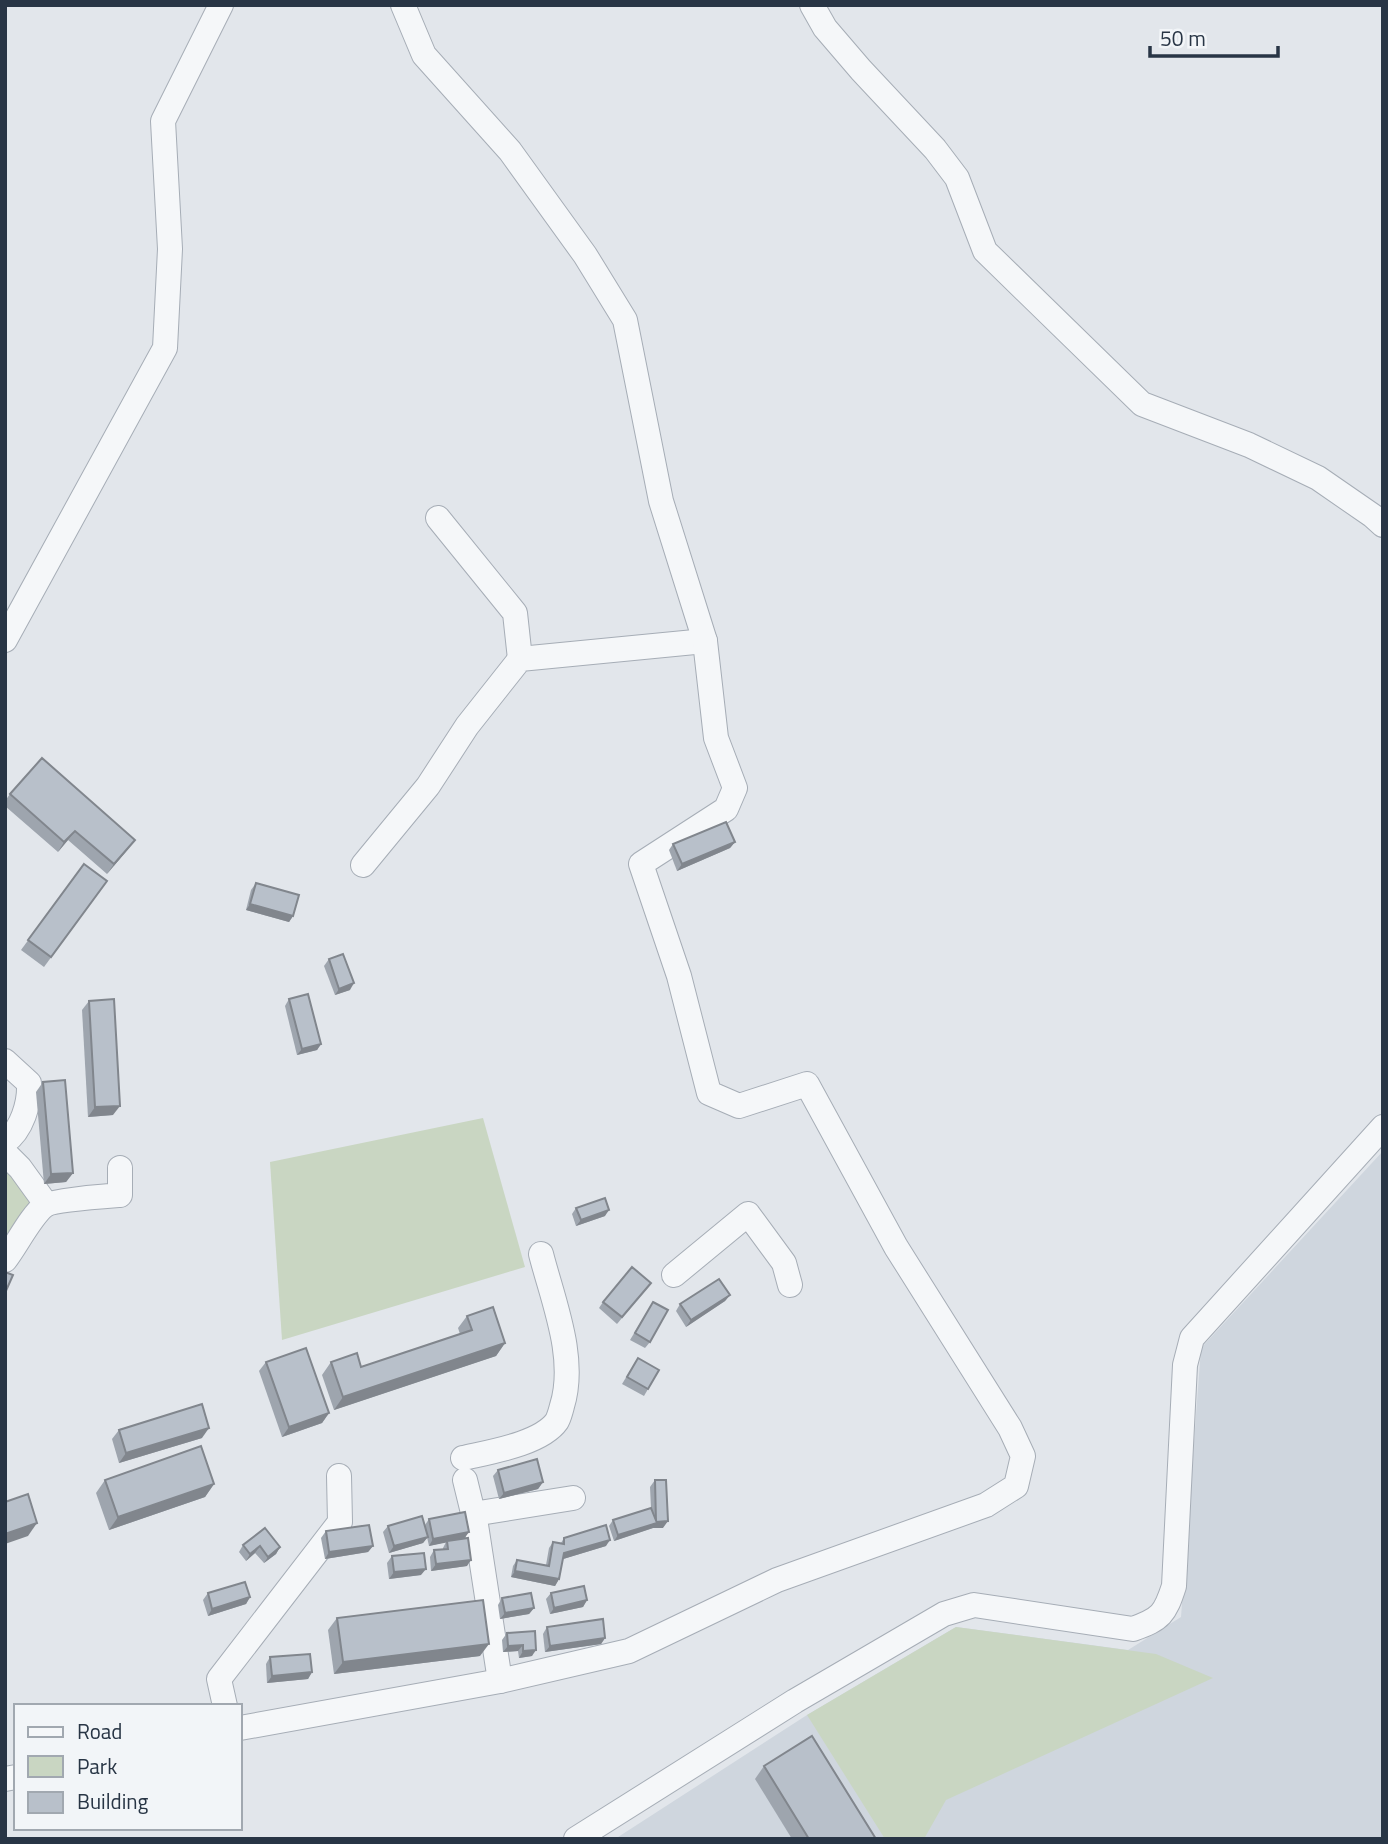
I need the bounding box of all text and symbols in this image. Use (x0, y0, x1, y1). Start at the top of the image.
scale bar (1150, 14, 1278, 58)
text: 50 m (1160, 22, 1206, 54)
legend (14, 1704, 242, 1830)
text: Road (77, 1715, 122, 1747)
text: Park (77, 1750, 117, 1782)
text: Building (77, 1785, 149, 1817)

